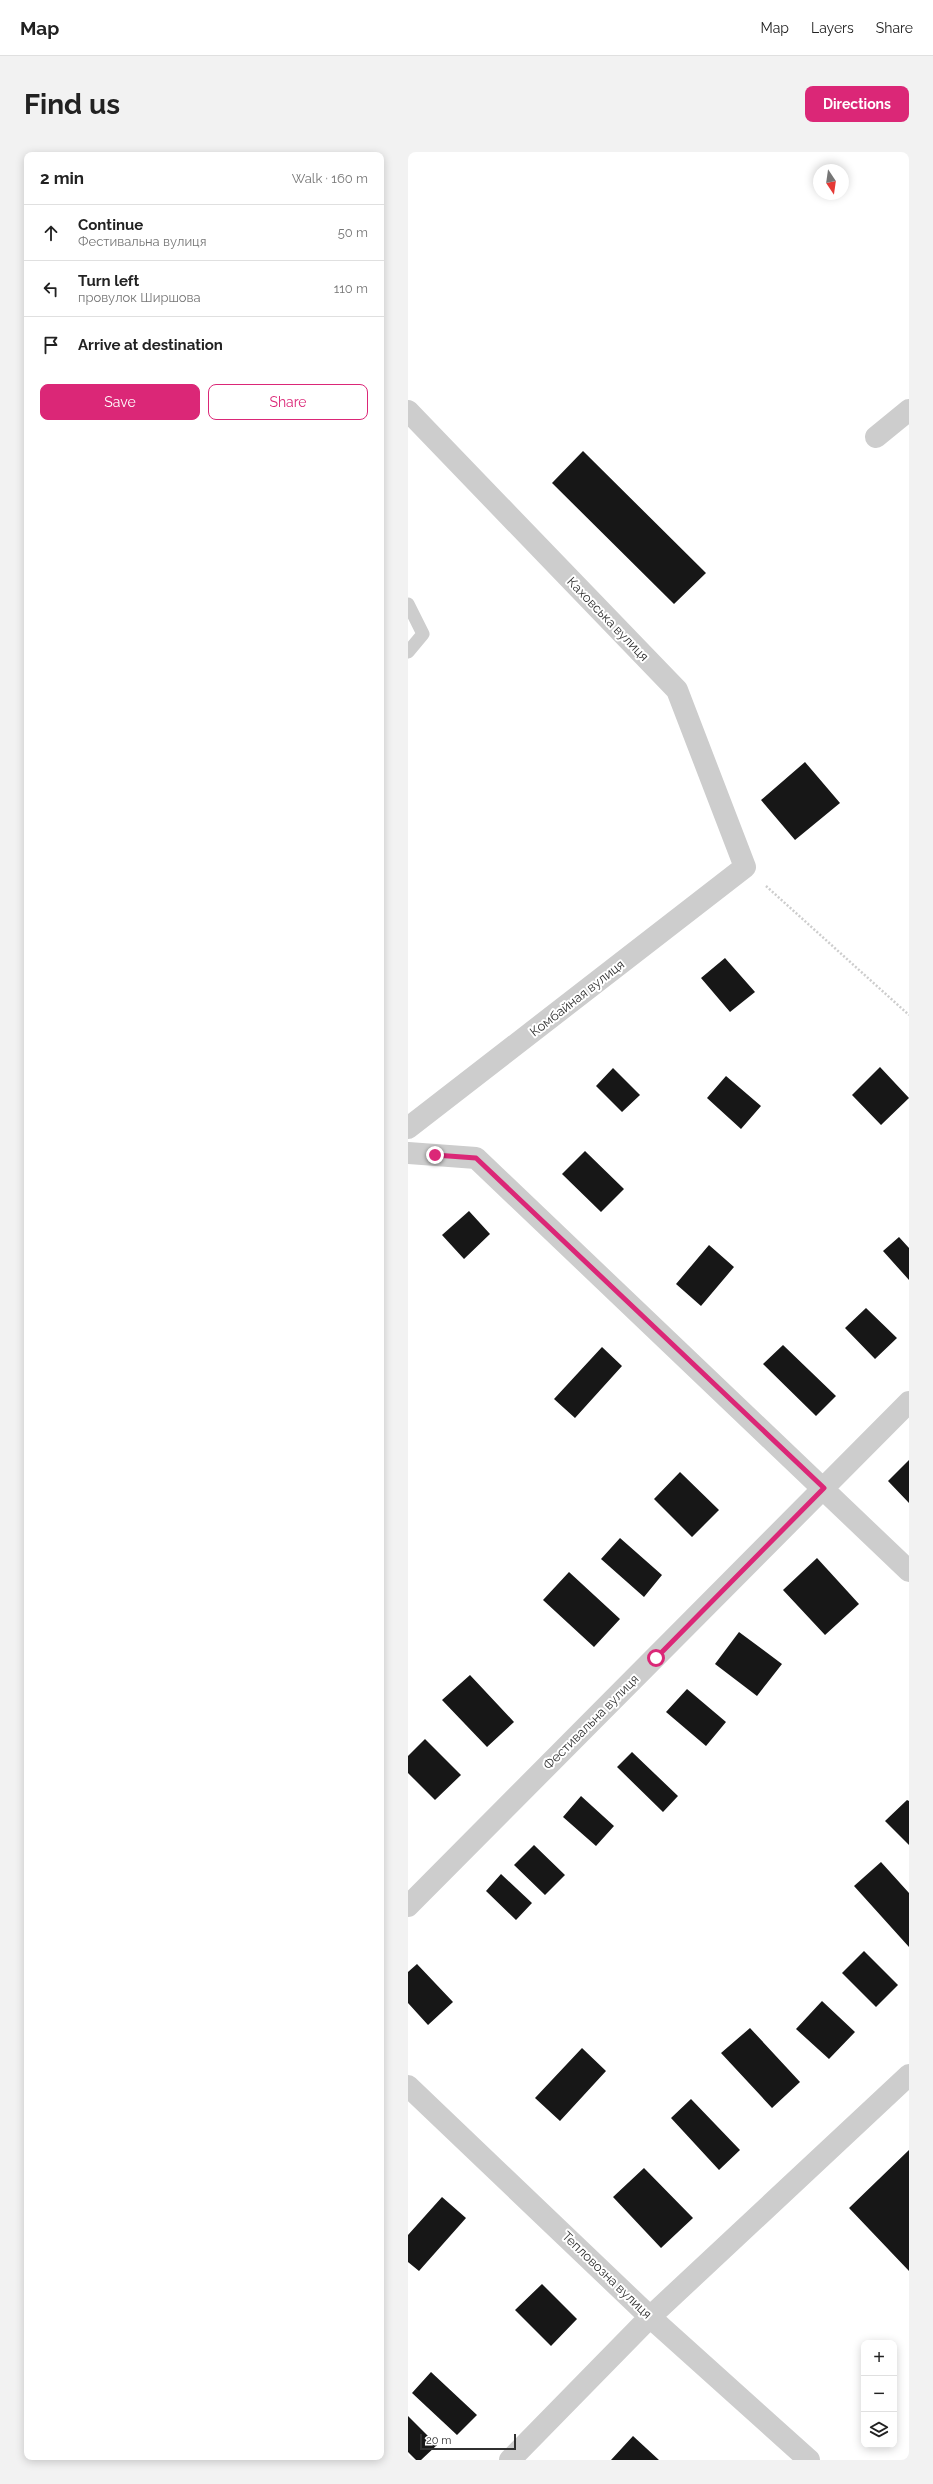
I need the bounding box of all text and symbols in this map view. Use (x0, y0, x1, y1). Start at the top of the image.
text: Map (20, 17, 59, 39)
text: Map (761, 20, 789, 36)
text: Layers (811, 20, 854, 36)
text: Share (876, 20, 913, 36)
button: Directions (805, 86, 909, 122)
text: Find us (24, 88, 120, 121)
north arrow (813, 164, 849, 200)
text: 2 min (40, 168, 84, 188)
text: Walk · 160 m (292, 171, 368, 186)
text: Continue (78, 216, 143, 234)
icon: ahead (40, 222, 62, 244)
text: 50 m (338, 225, 368, 240)
text: Фестивальна вулиця (78, 234, 206, 249)
text: Turn left (78, 272, 139, 290)
icon: left (40, 278, 62, 300)
text: 110 m (334, 281, 368, 296)
text: провулок Ширшова (78, 290, 201, 305)
icon: arrive (40, 334, 62, 356)
text: Arrive at destination (78, 336, 223, 354)
button: Save (40, 384, 200, 420)
button: Share (208, 384, 368, 420)
street label: Каховська вулиця (564, 574, 652, 664)
street label: Комбайная вулиця (527, 957, 627, 1039)
route end (426, 1146, 444, 1164)
route start (647, 1649, 665, 1667)
street label: Фестивальна вулиця (540, 1671, 642, 1773)
street label: Тепловозна вулиця (559, 2228, 655, 2322)
map controls (861, 2340, 897, 2448)
button: + (861, 2340, 897, 2376)
button: − (861, 2376, 897, 2412)
button: layers (861, 2412, 897, 2448)
scale bar (420, 2432, 516, 2451)
text: 20 m (426, 2434, 451, 2447)

